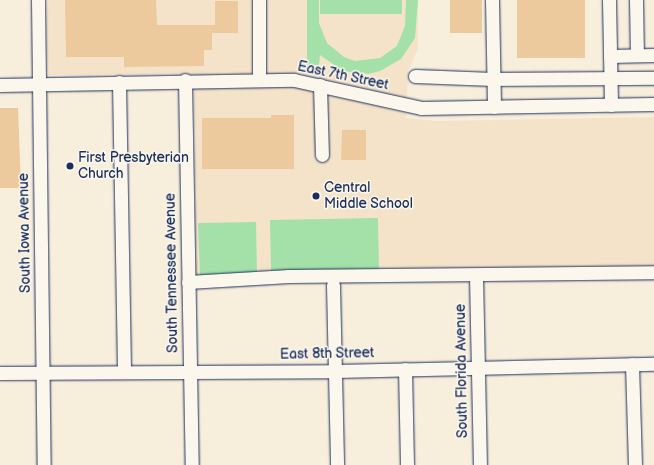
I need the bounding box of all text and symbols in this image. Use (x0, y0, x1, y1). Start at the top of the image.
street label: East 7th Street (296, 58, 390, 94)
place label: First Presbyterian Church (78, 150, 189, 182)
marker: First Presbyterian Church (65, 161, 75, 171)
street label: South Iowa Avenue (16, 173, 34, 293)
place label: Central Middle School (324, 180, 413, 212)
marker: Central Middle School (311, 191, 321, 201)
street label: South Tennessee Avenue (162, 193, 182, 353)
street label: South Florida Avenue (452, 304, 472, 438)
street label: East 8th Street (280, 345, 374, 363)

